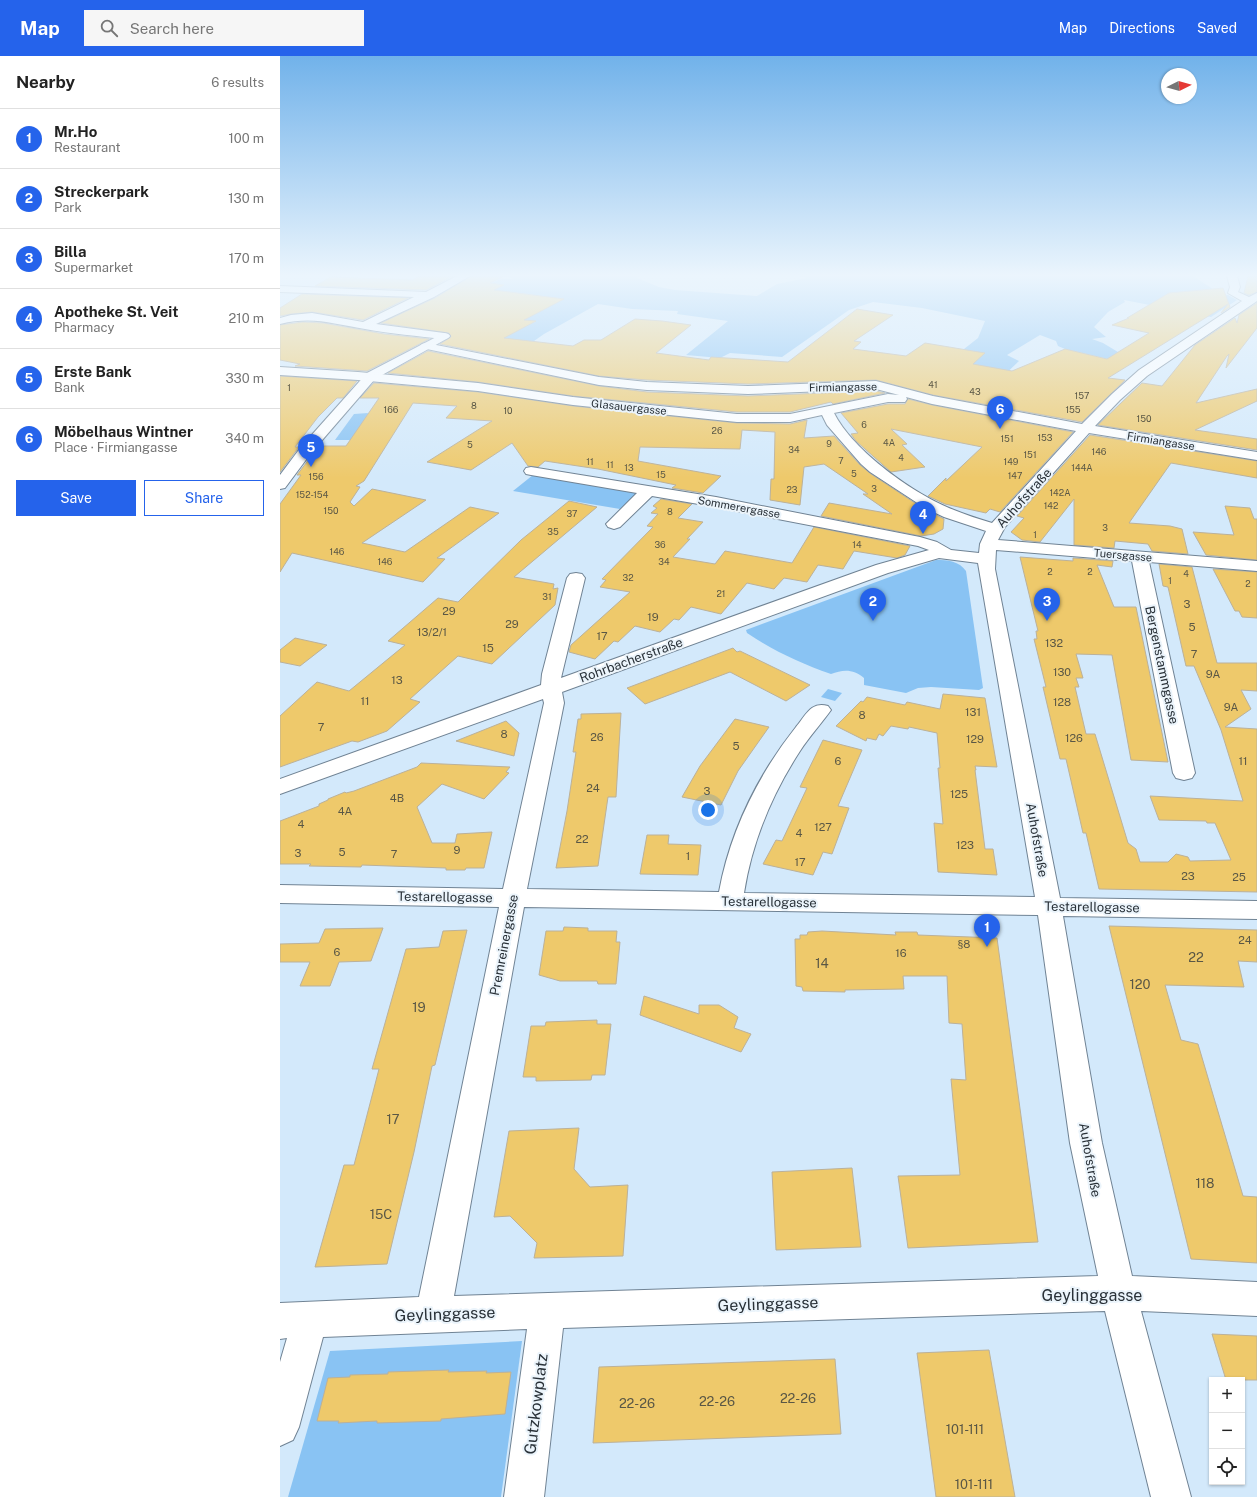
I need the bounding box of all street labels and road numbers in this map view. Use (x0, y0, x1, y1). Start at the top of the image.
street label: Firmiangasse (809, 380, 877, 394)
street label: Glasauergasse (591, 397, 667, 417)
street label: Firmiangasse (1126, 430, 1196, 452)
street label: Auhofstraße (993, 465, 1055, 531)
street label: Sommerergasse (697, 494, 781, 520)
street label: Tuersgasse (1093, 546, 1153, 564)
street label: Bergenstammgasse (1142, 605, 1182, 725)
street label: Rohrbacherstraße (577, 634, 685, 686)
street label: Auhofstraße (1023, 802, 1051, 878)
street label: Testarellogasse (397, 889, 493, 905)
street label: Premreinergasse (487, 893, 521, 997)
street label: Testarellogasse (721, 894, 817, 910)
street label: Testarellogasse (1044, 899, 1140, 915)
street label: Auhofstraße (1076, 1122, 1104, 1198)
street label: Geylinggasse (1042, 1286, 1142, 1305)
street label: Geylinggasse (717, 1293, 819, 1315)
street label: Geylinggasse (394, 1303, 496, 1325)
street label: Gutzkowplatz (520, 1352, 552, 1456)

